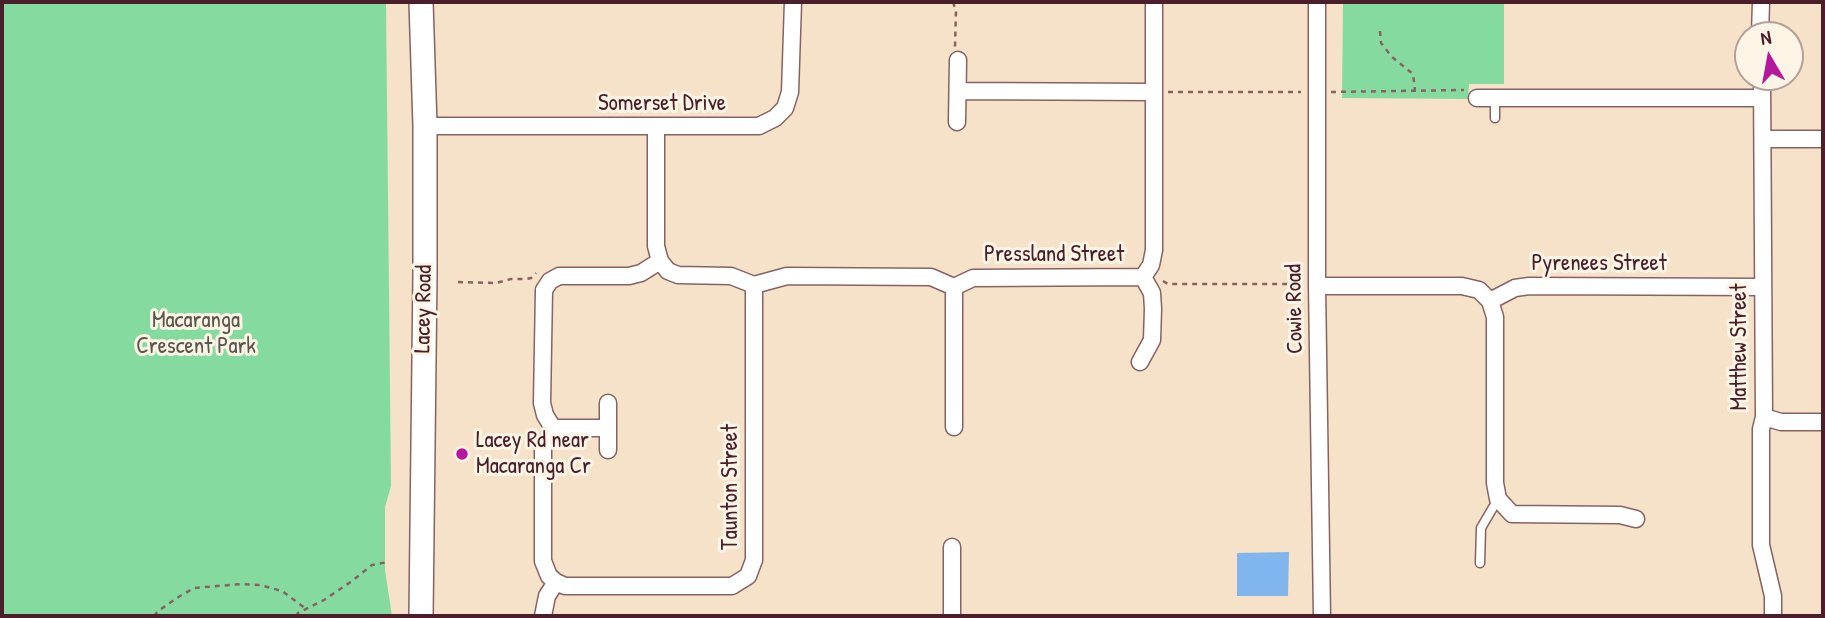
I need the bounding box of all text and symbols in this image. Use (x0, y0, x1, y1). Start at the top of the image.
north arrow (1734, 21, 1804, 91)
text: N (1758, 24, 1773, 51)
street label: Somerset Drive (598, 90, 726, 118)
street label: Pressland Street (984, 241, 1124, 269)
street label: Pyrenees Street (1531, 250, 1667, 278)
street label: Cowie Road (1280, 264, 1310, 354)
street label: Lacey Road (409, 265, 439, 353)
street label: Matthew Street (1726, 284, 1754, 410)
park label: Macaranga Crescent Park (136, 307, 256, 361)
street label: Taunton Street (717, 424, 745, 550)
place label: Lacey Rd near Macaranga Cr (476, 427, 591, 481)
marker: Lacey Rd near Macaranga Cr (454, 446, 470, 462)

